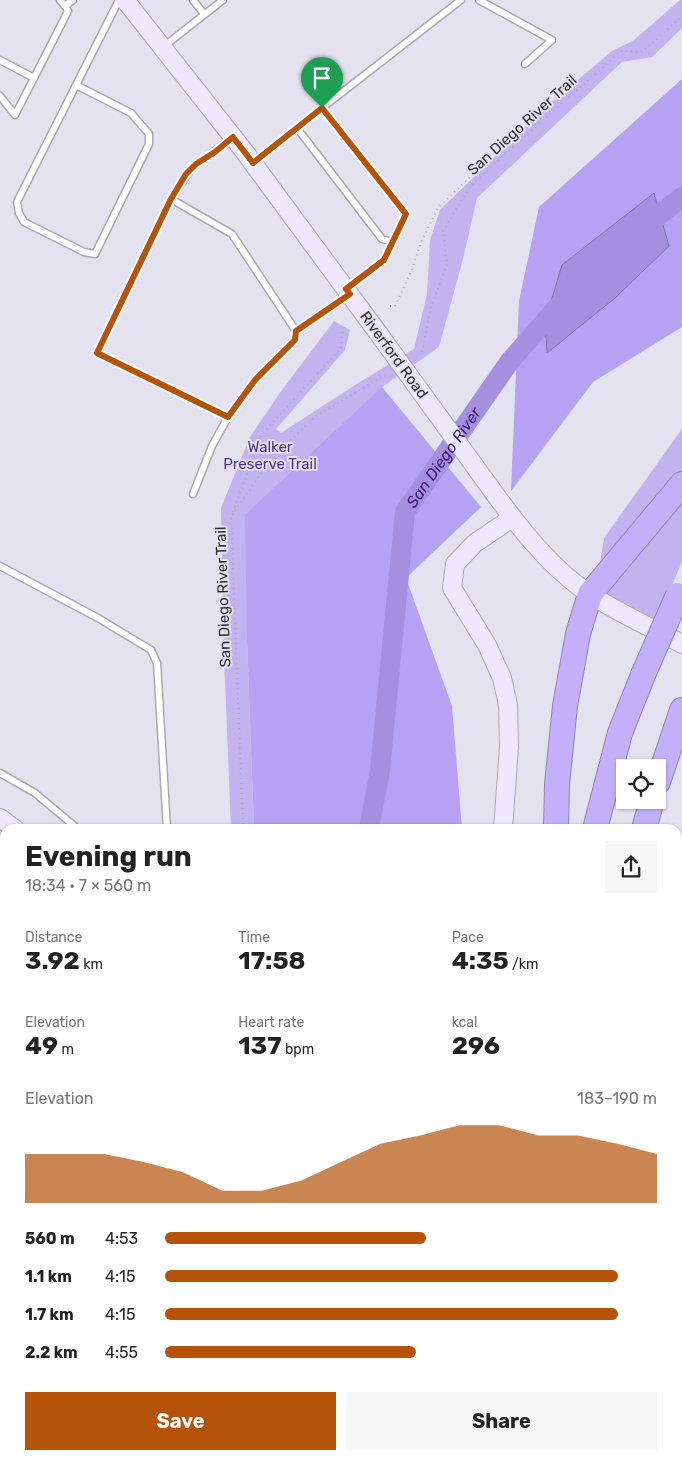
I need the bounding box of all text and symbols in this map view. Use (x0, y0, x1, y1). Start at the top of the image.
pin (301, 57, 343, 108)
icon: arrive (308, 64, 336, 92)
street label: San Diego River Trail (464, 71, 580, 179)
street label: Riverford Road (356, 308, 432, 402)
water label: San Diego River (402, 403, 485, 511)
park label: Walker Preserve Trail (223, 438, 317, 473)
street label: San Diego River Trail (212, 526, 234, 668)
map controls (616, 759, 666, 809)
button: locate (616, 759, 666, 809)
text: Evening run (25, 840, 192, 873)
button: share (605, 841, 657, 893)
text: 18:34 · 7 × 560 m (25, 876, 151, 895)
text: Distance (25, 929, 82, 946)
text: Time (238, 929, 270, 946)
text: Pace (452, 929, 484, 946)
text: 3.92 (25, 946, 80, 975)
text: 17:58 (238, 946, 305, 975)
text: 4:35 (452, 946, 509, 975)
text: km (80, 956, 103, 973)
text: /km (509, 956, 539, 973)
text: Elevation (25, 1014, 85, 1031)
text: Heart rate (238, 1014, 304, 1031)
text: kcal (452, 1014, 477, 1031)
text: 49 (25, 1031, 58, 1060)
text: 137 (238, 1031, 282, 1060)
text: 296 (452, 1031, 500, 1060)
text: m (58, 1041, 74, 1058)
text: bpm (282, 1041, 314, 1058)
text: Elevation (25, 1089, 94, 1108)
text: 183–190 m (577, 1089, 657, 1108)
text: 560 m (25, 1229, 75, 1248)
text: 4:53 (105, 1229, 138, 1248)
text: 1.1 km (25, 1267, 72, 1286)
text: 4:15 (105, 1267, 135, 1286)
text: 1.7 km (25, 1305, 74, 1324)
text: 4:15 (105, 1305, 135, 1324)
text: 2.2 km (25, 1343, 78, 1362)
text: 4:55 (105, 1343, 138, 1362)
button: Save (25, 1392, 336, 1450)
button: Share (346, 1392, 657, 1450)

